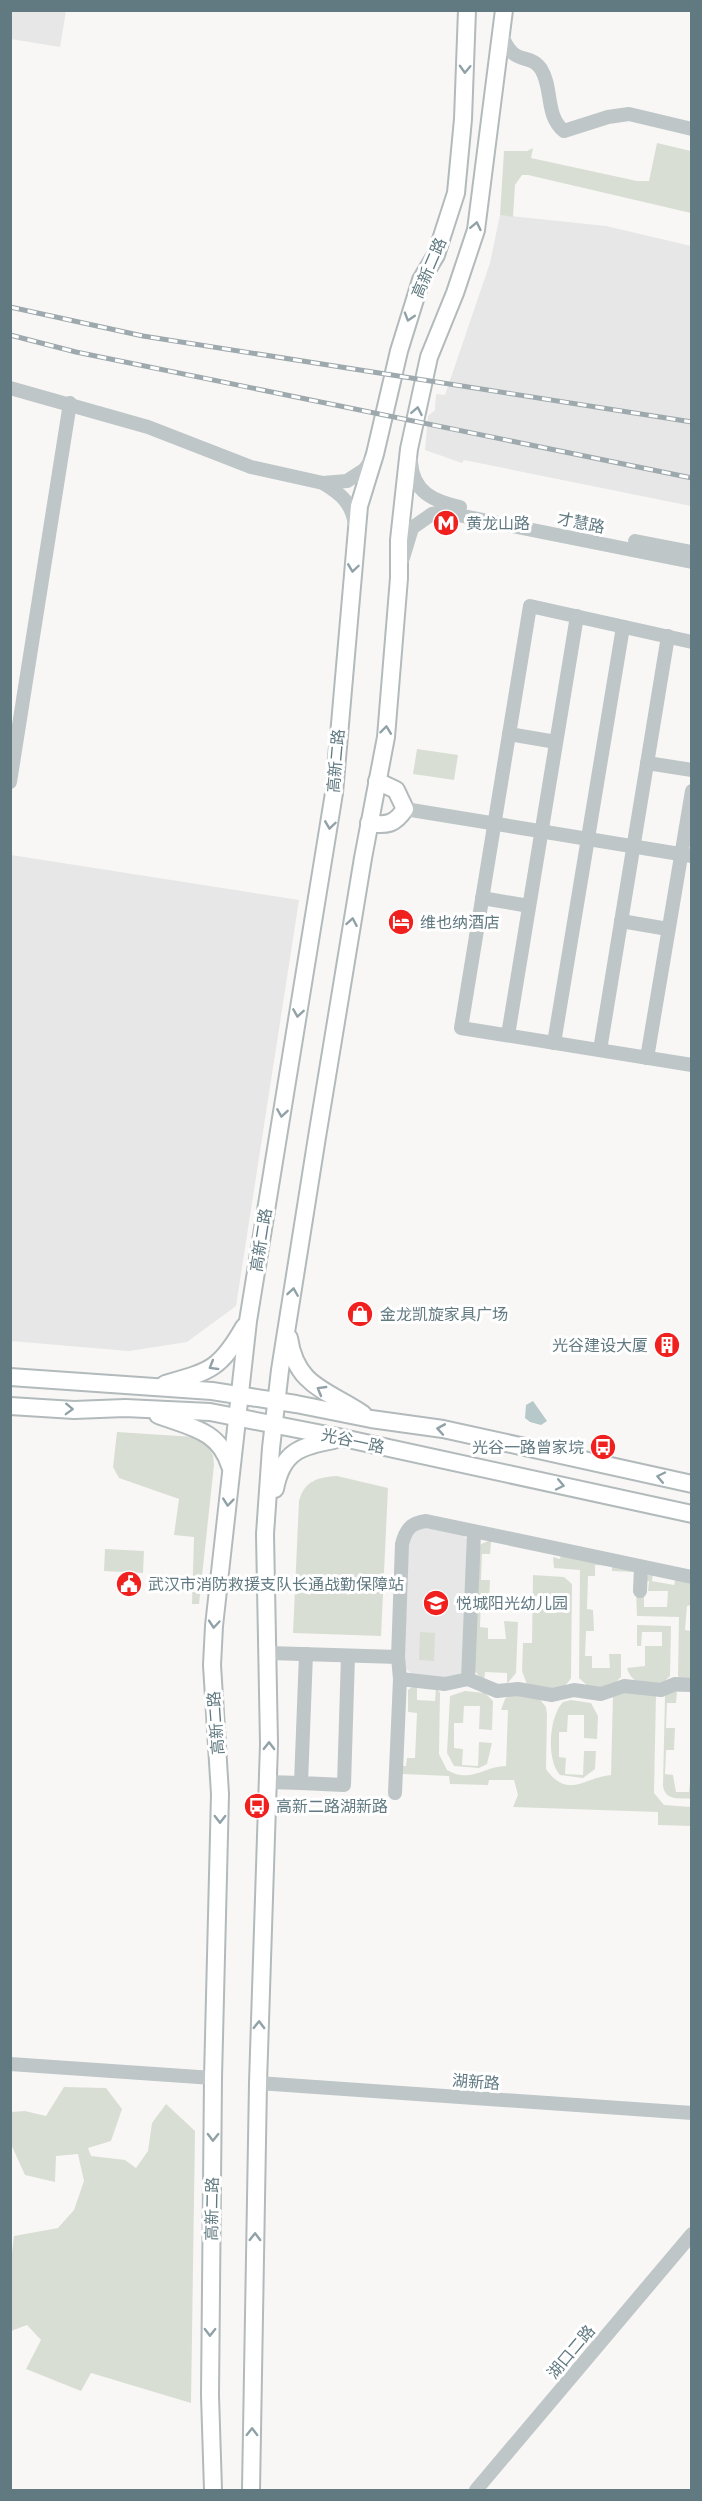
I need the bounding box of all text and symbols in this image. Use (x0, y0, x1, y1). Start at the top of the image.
one-way arrow (459, 64, 471, 73)
one-way arrow (469, 221, 482, 231)
street label: 高新二路 (408, 235, 450, 301)
one-way arrow (404, 311, 416, 322)
one-way arrow (410, 406, 422, 415)
metro station icon: 黄龙山路 (431, 508, 461, 538)
street label: 才慧路 (556, 509, 606, 537)
place label: 黄龙山路 (466, 514, 530, 533)
one-way arrow (347, 564, 359, 573)
one-way arrow (380, 725, 392, 734)
street label: 高新二路 (324, 728, 348, 794)
one-way arrow (324, 820, 336, 830)
hotel icon: 维也纳酒店 (386, 907, 416, 937)
place label: 维也纳酒店 (420, 913, 500, 932)
one-way arrow (345, 917, 358, 927)
one-way arrow (292, 1008, 305, 1018)
one-way arrow (276, 1107, 289, 1117)
street label: 高新二路 (247, 1207, 275, 1273)
one-way arrow (286, 1287, 299, 1297)
shop icon: 金龙凯旋家具广场 (345, 1299, 375, 1329)
place label: 金龙凯旋家具广场 (380, 1305, 508, 1324)
building icon: 光谷建设大厦 (652, 1330, 682, 1360)
place label: 光谷建设大厦 (552, 1336, 648, 1355)
one-way arrow (209, 1359, 219, 1371)
one-way arrow (317, 1385, 327, 1397)
one-way arrow (64, 1403, 73, 1415)
one-way arrow (436, 1423, 446, 1436)
street label: 光谷一路 (320, 1425, 386, 1457)
bus stop icon: 光谷一路曾家垸 (588, 1432, 618, 1462)
place label: 光谷一路曾家垸 (472, 1438, 584, 1457)
one-way arrow (657, 1472, 667, 1485)
one-way arrow (554, 1478, 564, 1491)
one-way arrow (222, 1497, 235, 1506)
public building icon: 武汉市消防救援支队长通战勤保障站 (114, 1569, 144, 1599)
place label: 武汉市消防救援支队长通战勤保障站 (148, 1575, 404, 1594)
school or university icon: 悦城阳光幼儿园 (421, 1588, 451, 1618)
place label: 悦城阳光幼儿园 (456, 1594, 568, 1613)
one-way arrow (208, 1620, 221, 1629)
street label: 高新二路 (204, 1690, 228, 1756)
one-way arrow (263, 1742, 275, 1751)
bus stop icon: 高新二路湖新路 (242, 1791, 272, 1821)
place label: 高新二路湖新路 (276, 1797, 388, 1816)
one-way arrow (214, 1814, 226, 1823)
one-way arrow (253, 2020, 265, 2029)
street label: 湖新路 (451, 2071, 501, 2093)
one-way arrow (206, 2132, 219, 2141)
street label: 高新二路 (202, 2177, 222, 2241)
one-way arrow (249, 2233, 261, 2242)
street label: 湖口二路 (543, 2321, 599, 2383)
one-way arrow (204, 2327, 217, 2336)
one-way arrow (246, 2428, 258, 2437)

